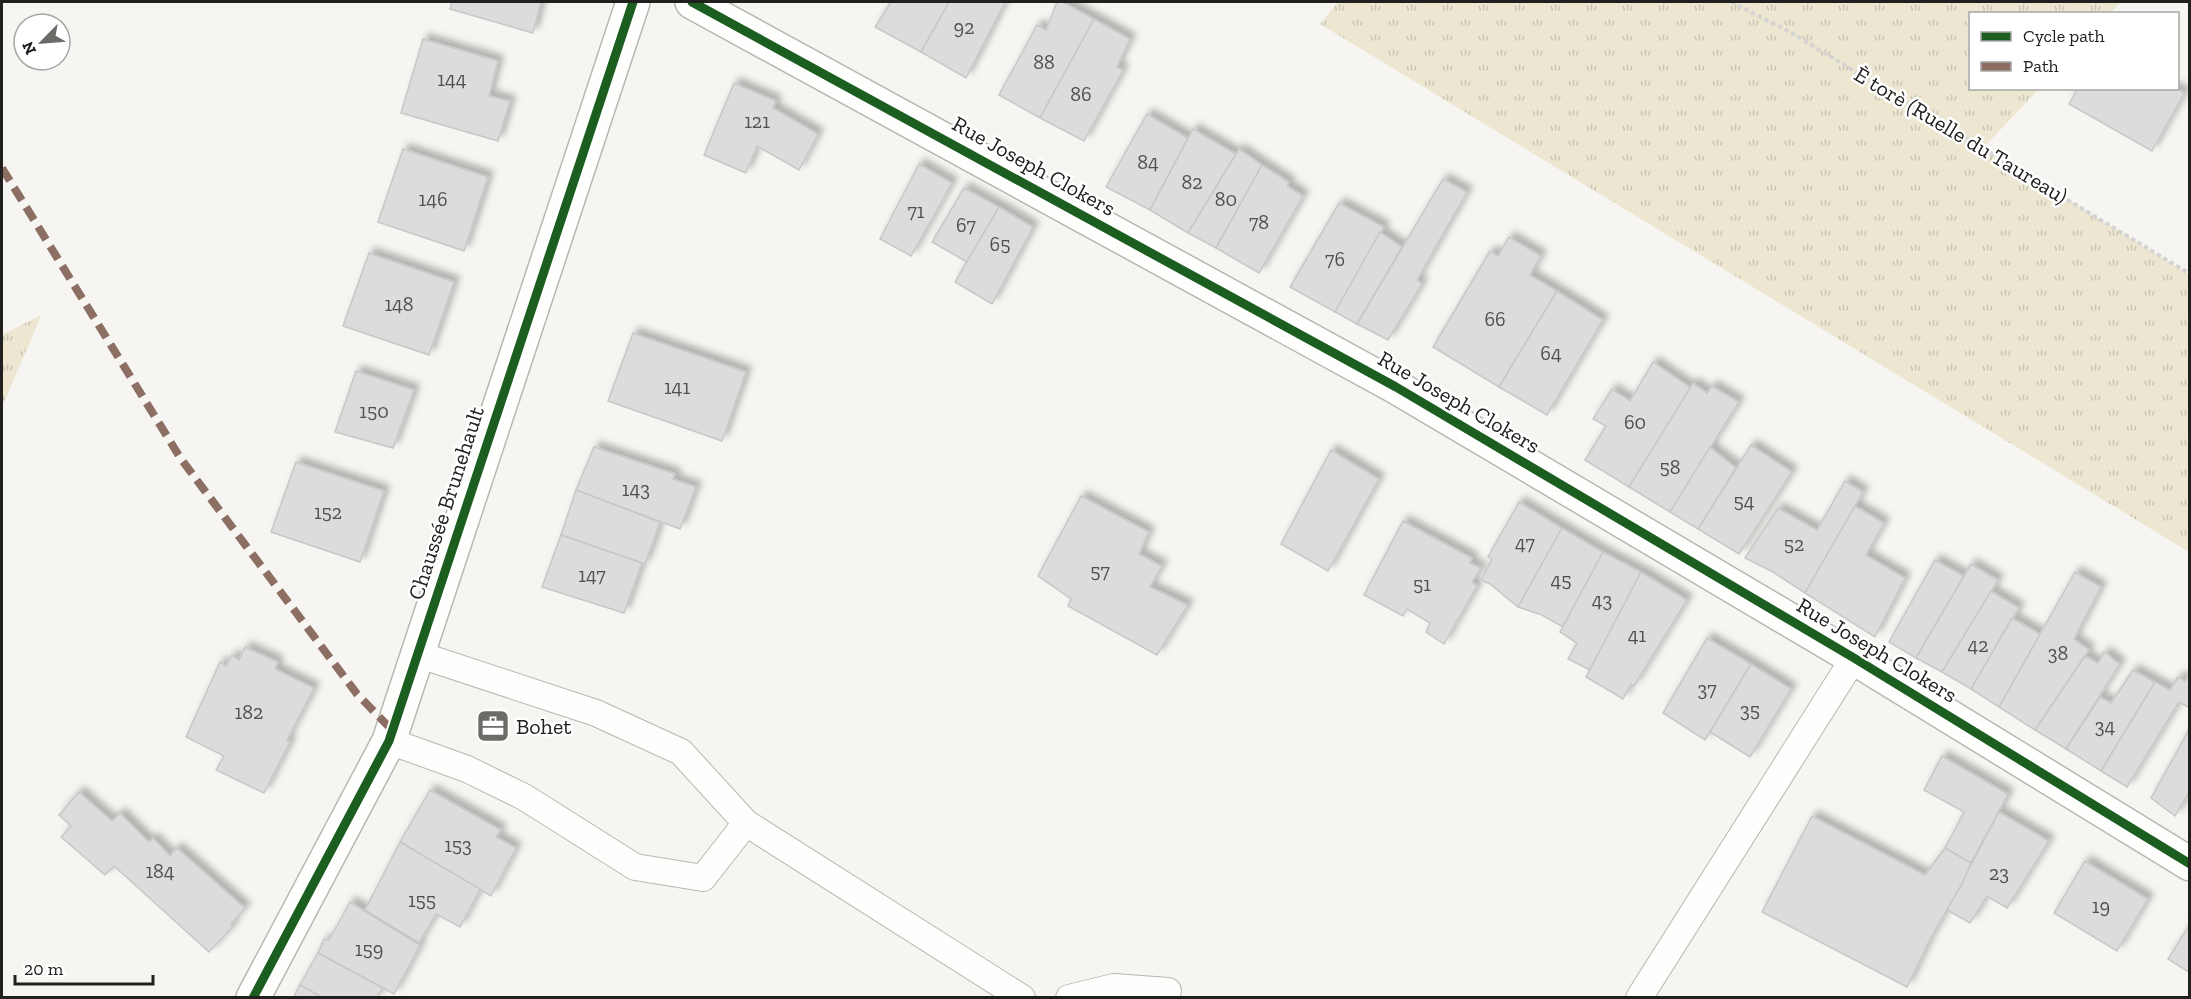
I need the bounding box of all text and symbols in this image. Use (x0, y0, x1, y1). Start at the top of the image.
north arrow (12, 12, 72, 72)
legend (1969, 12, 2179, 90)
house number: 92 (954, 15, 974, 39)
text: Cycle path (2023, 25, 2105, 47)
text: N (18, 39, 40, 58)
house number: 88 (1033, 50, 1055, 74)
text: Path (2023, 55, 2059, 77)
street label: È torè (Ruelle du Taureau) (1849, 61, 2073, 209)
house number: 144 (437, 67, 467, 91)
house number: 86 (1070, 82, 1092, 106)
house number: 121 (744, 109, 770, 133)
street label: Rue Joseph Clokers (948, 110, 1120, 222)
house number: 84 (1137, 150, 1159, 174)
house number: 82 (1181, 170, 1203, 194)
house number: 146 (418, 187, 448, 211)
house number: 80 (1215, 187, 1237, 211)
house number: 71 (907, 199, 925, 223)
house number: 78 (1249, 210, 1269, 234)
house number: 67 (956, 213, 977, 237)
house number: 65 (990, 232, 1010, 256)
house number: 76 (1325, 247, 1345, 271)
house number: 148 (384, 292, 414, 316)
house number: 66 (1484, 307, 1506, 331)
house number: 64 (1540, 341, 1562, 365)
street label: Rue Joseph Clokers (1373, 345, 1545, 459)
house number: 141 (664, 375, 690, 399)
house number: 150 (359, 399, 389, 423)
street label: Chaussée Brunehault (402, 402, 490, 603)
house number: 60 (1624, 410, 1646, 434)
house number: 58 (1660, 455, 1681, 479)
house number: 143 (622, 477, 650, 501)
house number: 54 (1733, 489, 1755, 513)
house number: 152 (314, 500, 342, 524)
house number: 47 (1515, 531, 1536, 555)
house number: 52 (1784, 532, 1804, 556)
house number: 57 (1090, 559, 1110, 583)
house number: 147 (578, 563, 606, 587)
house number: 45 (1550, 568, 1572, 592)
house number: 51 (1413, 572, 1431, 596)
house number: 43 (1592, 588, 1612, 612)
street label: Rue Joseph Clokers (1792, 591, 1962, 709)
house number: 41 (1628, 623, 1647, 647)
house number: 42 (1967, 633, 1989, 657)
house number: 38 (2048, 641, 2068, 665)
house number: 37 (1697, 677, 1717, 701)
house number: 35 (1740, 698, 1760, 722)
house number: 182 (235, 700, 263, 724)
office icon: Bohet (475, 708, 511, 744)
place label: Bohet (516, 713, 572, 740)
house number: 34 (2095, 714, 2115, 738)
house number: 153 (444, 833, 472, 857)
house number: 184 (145, 859, 175, 883)
house number: 23 (1989, 861, 2009, 885)
house number: 155 (408, 888, 436, 912)
house number: 19 (2092, 894, 2110, 918)
house number: 159 (355, 937, 383, 961)
scale bar (15, 948, 153, 986)
text: 20 m (24, 958, 64, 980)

